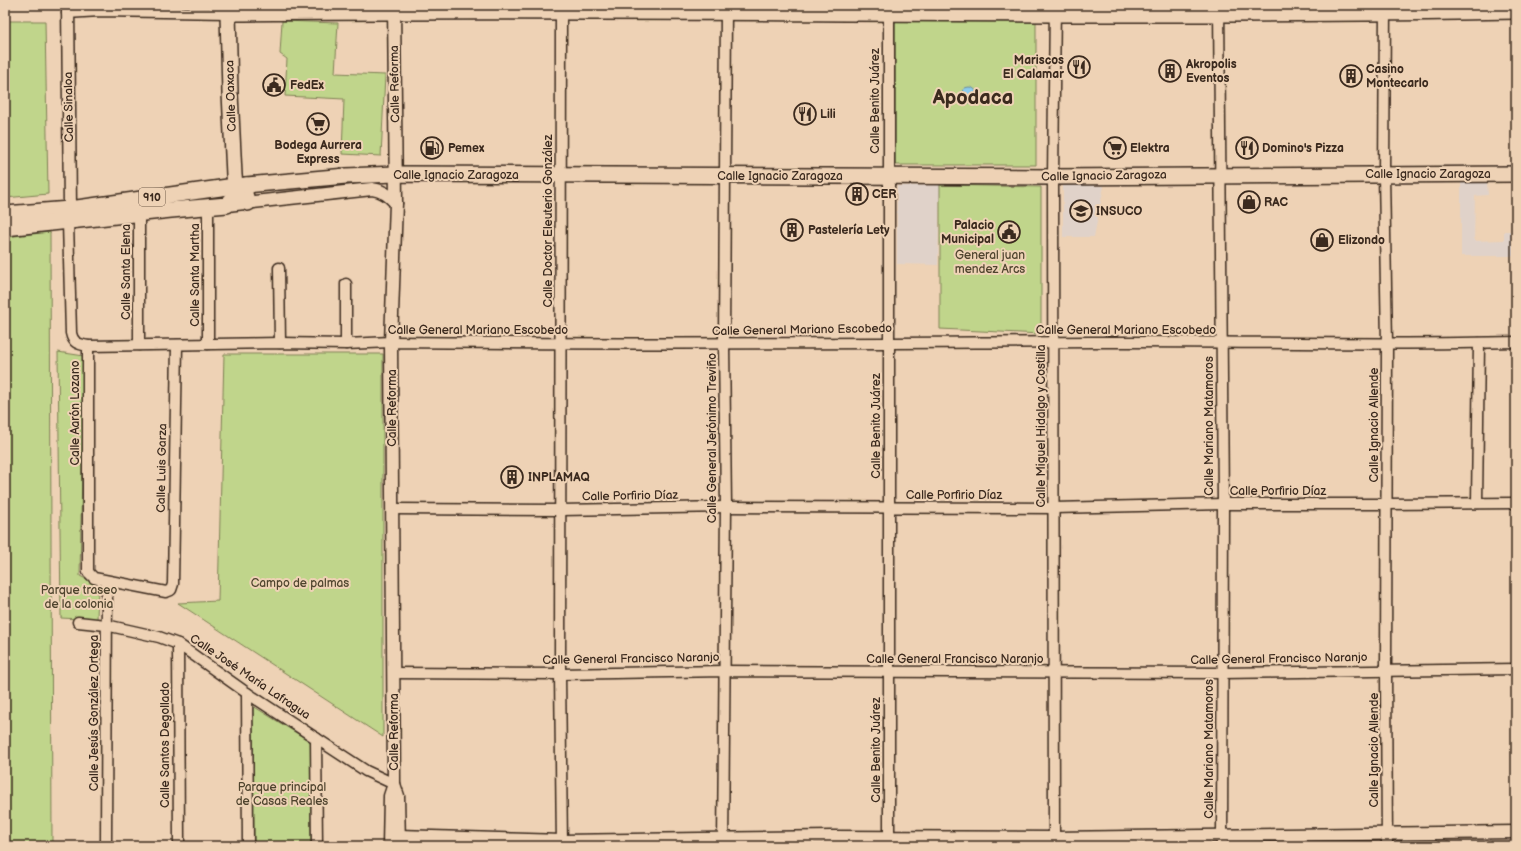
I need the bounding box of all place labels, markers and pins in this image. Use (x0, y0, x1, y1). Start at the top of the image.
place label: Mariscos El Calamar (1003, 53, 1064, 82)
restaurant icon: Mariscos El Calamar (1066, 54, 1092, 80)
place label: Akropolis Eventos (1185, 57, 1237, 86)
building icon: Akropolis Eventos (1157, 58, 1183, 84)
place label: Casino Montecarlo (1366, 62, 1429, 91)
building icon: Casino Montecarlo (1338, 63, 1364, 89)
public building icon: FedEx (261, 72, 287, 98)
place label: FedEx (290, 78, 325, 93)
restaurant icon: Lili (792, 101, 818, 127)
place label: Lili (820, 107, 836, 122)
supermarket icon: Bodega Aurrera Express (305, 111, 331, 137)
fuel station icon: Pemex (419, 135, 445, 161)
supermarket icon: Elektra (1102, 135, 1128, 161)
restaurant icon: Domino's Pizza (1234, 135, 1260, 161)
place label: Bodega Aurrera Express (274, 138, 362, 167)
place label: Pemex (448, 141, 485, 156)
place label: Elektra (1130, 141, 1170, 156)
place label: Domino's Pizza (1262, 141, 1344, 156)
building icon: CER (844, 181, 870, 207)
place label: CER (872, 187, 897, 202)
shop icon: RAC (1236, 189, 1262, 215)
place label: RAC (1264, 195, 1288, 210)
school or university icon: INSUCO (1068, 198, 1094, 224)
place label: INSUCO (1096, 204, 1142, 219)
building icon: Pastelería Lety (779, 217, 805, 243)
place label: Palacio Municipal (941, 218, 994, 247)
public building icon: Palacio Municipal (996, 219, 1022, 245)
place label: Pastelería Lety (808, 223, 890, 238)
shop icon: Elizondo (1309, 227, 1335, 253)
place label: Elizondo (1338, 233, 1385, 248)
building icon: INPLAMAQ (499, 464, 525, 490)
place label: INPLAMAQ (528, 470, 589, 485)

